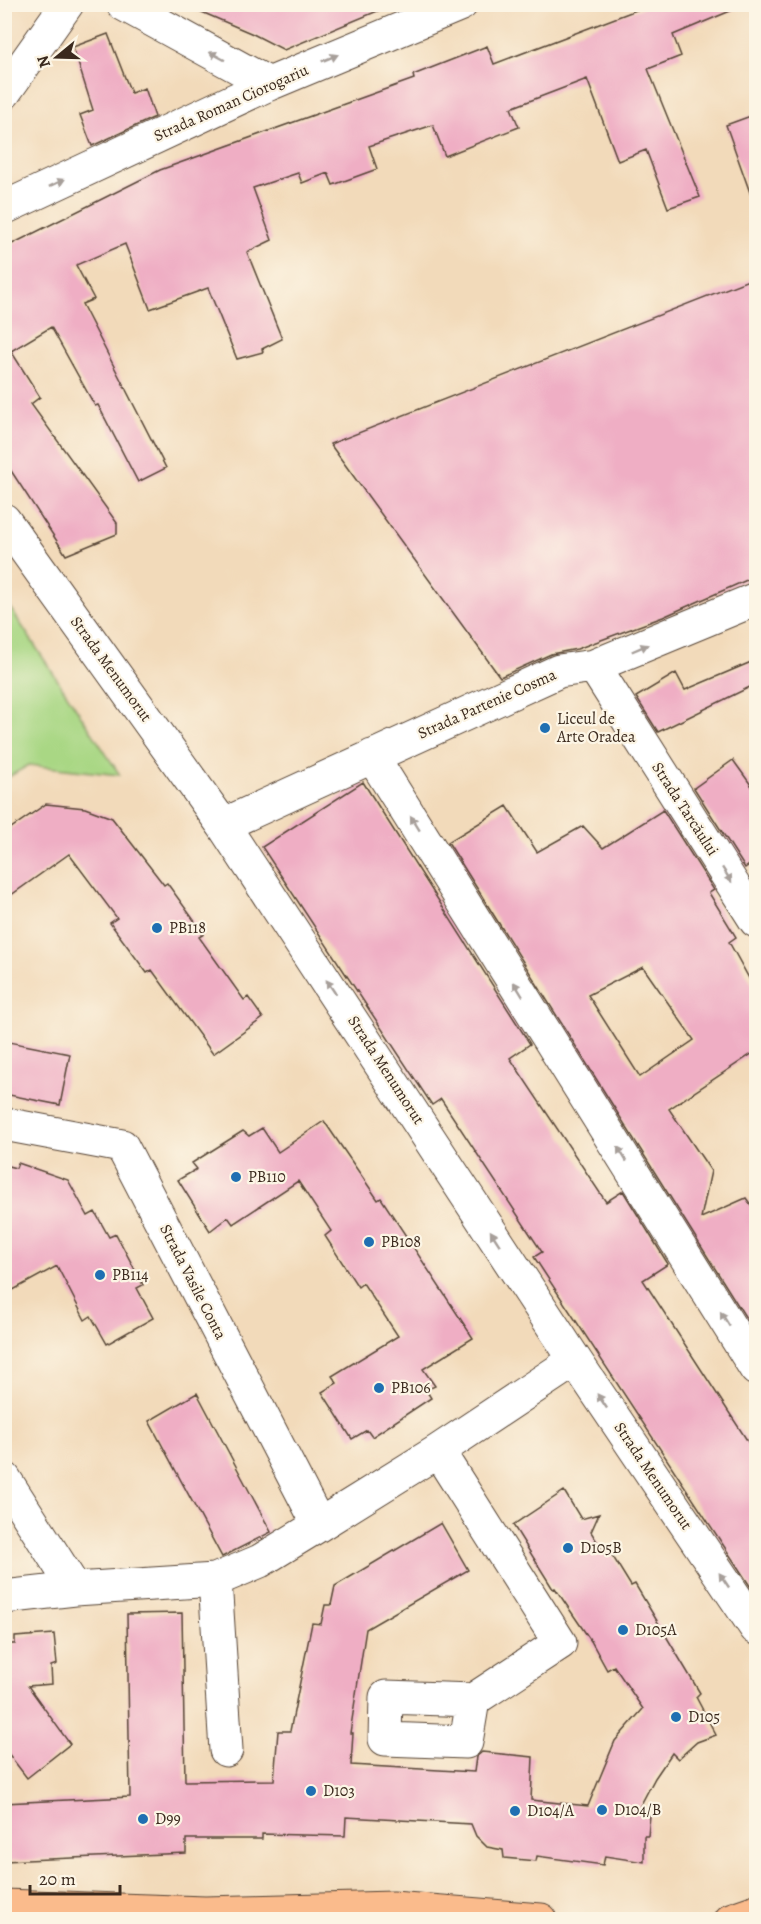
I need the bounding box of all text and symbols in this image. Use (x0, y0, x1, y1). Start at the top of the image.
north arrow (27, 27, 87, 87)
one-way arrow (209, 51, 226, 61)
text: N (31, 52, 56, 71)
one-way arrow (321, 53, 339, 62)
street label: Strada Roman Ciorogariu (150, 59, 312, 147)
one-way arrow (49, 179, 66, 188)
street label: Strada Menumorut (65, 612, 157, 726)
one-way arrow (631, 643, 649, 653)
street label: Strada Partenie Cosma (414, 663, 560, 744)
place label: Liceul de Arte Oradea (556, 708, 636, 748)
marker: Liceul de Arte Oradea (538, 721, 552, 735)
street label: Strada Tarcăului (646, 758, 724, 860)
one-way arrow (409, 815, 420, 831)
one-way arrow (722, 867, 733, 883)
place label: PB118 (169, 917, 206, 939)
marker: PB118 (150, 921, 164, 935)
one-way arrow (326, 979, 337, 995)
one-way arrow (513, 981, 524, 997)
street label: Strada Menumorut (343, 1011, 429, 1129)
one-way arrow (616, 1146, 627, 1162)
place label: PB110 (248, 1166, 286, 1188)
marker: PB110 (229, 1170, 243, 1184)
street label: Strada Vasile Conta (154, 1221, 232, 1344)
one-way arrow (490, 1230, 501, 1246)
place label: PB108 (381, 1231, 421, 1253)
marker: PB108 (362, 1235, 376, 1249)
place label: PB114 (112, 1264, 149, 1286)
marker: PB114 (93, 1268, 107, 1282)
one-way arrow (720, 1311, 731, 1327)
place label: PB106 (391, 1377, 431, 1399)
marker: PB106 (372, 1381, 386, 1395)
one-way arrow (597, 1393, 608, 1409)
street label: Strada Menumorut (609, 1418, 697, 1534)
place label: D105B (580, 1537, 622, 1559)
marker: D105B (561, 1541, 575, 1555)
one-way arrow (718, 1572, 730, 1588)
place label: D105A (635, 1619, 677, 1641)
marker: D105A (616, 1623, 630, 1637)
place label: D105 (688, 1706, 720, 1728)
marker: D105 (669, 1710, 683, 1724)
place label: D103 (323, 1780, 355, 1802)
marker: D103 (304, 1784, 318, 1798)
place label: D104/B (614, 1799, 661, 1821)
place label: D104/A (527, 1800, 575, 1822)
marker: D104/B (595, 1803, 609, 1817)
marker: D104/A (508, 1804, 522, 1818)
place label: D99 (155, 1808, 181, 1830)
marker: D99 (136, 1812, 150, 1826)
scale bar (30, 1858, 120, 1896)
text: 20 m (39, 1867, 76, 1891)

